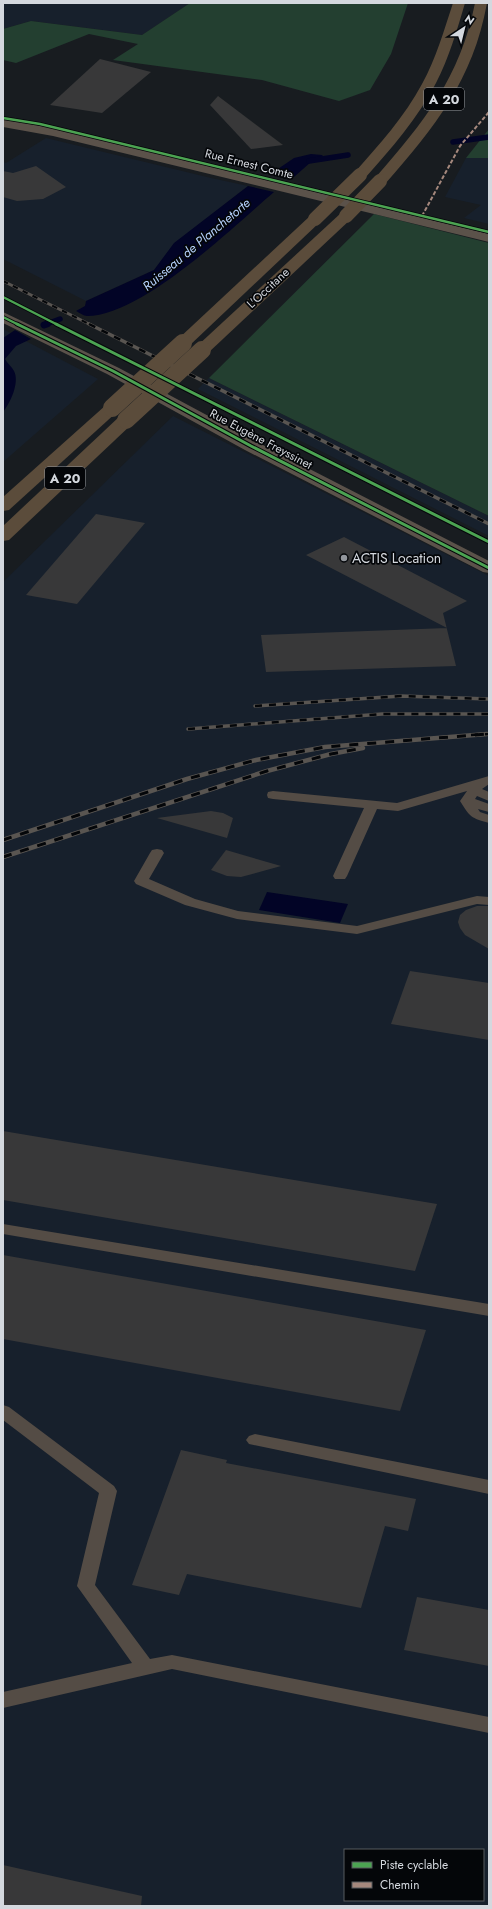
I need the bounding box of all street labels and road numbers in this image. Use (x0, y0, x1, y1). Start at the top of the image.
road number: A 20 (424, 88, 464, 110)
street label: Rue Ernest Comte (203, 144, 295, 184)
street label: L'Occitane (243, 263, 293, 313)
street label: Rue Eugène Freyssinet (206, 404, 316, 474)
road number: A 20 (45, 467, 85, 489)

